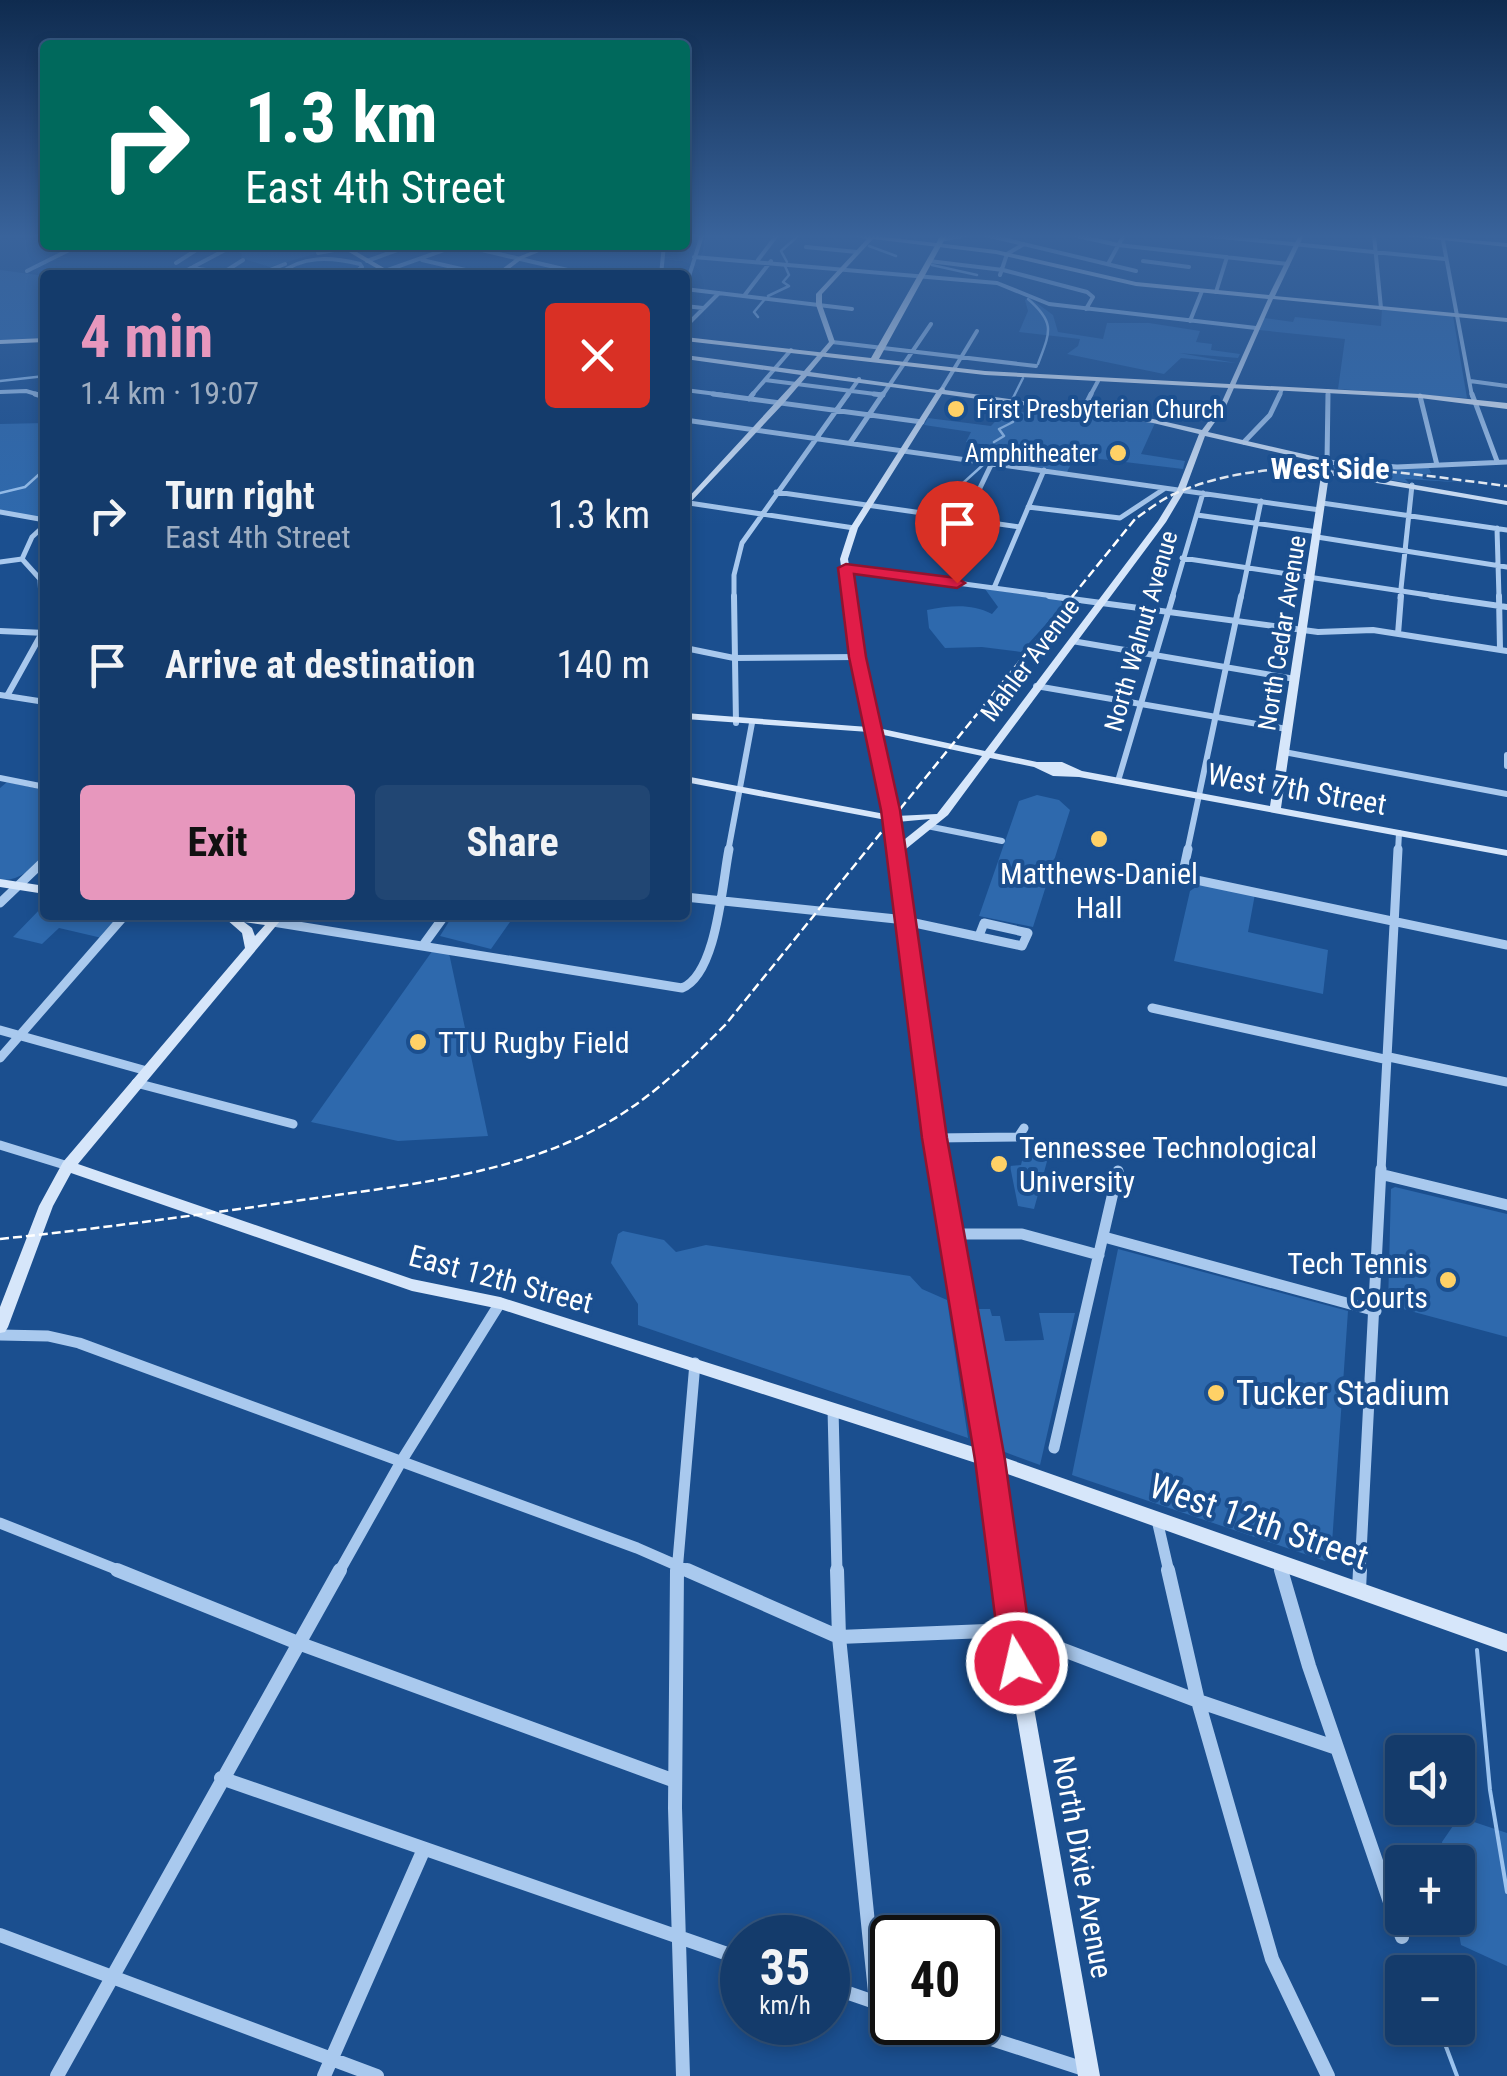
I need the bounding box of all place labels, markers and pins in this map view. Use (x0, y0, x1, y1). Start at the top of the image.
place label: First Presbyterian Church (976, 395, 1225, 424)
marker: First Presbyterian Church (945, 398, 967, 420)
place label: Amphitheater (965, 439, 1098, 468)
marker: Amphitheater (1107, 442, 1129, 464)
pin (915, 481, 1000, 584)
marker: Matthews-Daniel Hall (1088, 828, 1110, 850)
place label: Matthews-Daniel Hall (1000, 856, 1198, 925)
place label: TTU Rugby Field (438, 1025, 630, 1060)
marker: TTU Rugby Field (407, 1031, 429, 1053)
place label: Tennessee Technological University (1019, 1130, 1317, 1199)
marker: Tennessee Technological University (988, 1153, 1010, 1175)
place label: Tech Tennis Courts (1287, 1246, 1428, 1315)
marker: Tech Tennis Courts (1437, 1269, 1459, 1291)
place label: Tucker Stadium (1236, 1373, 1450, 1414)
marker: Tucker Stadium (1205, 1382, 1227, 1404)

